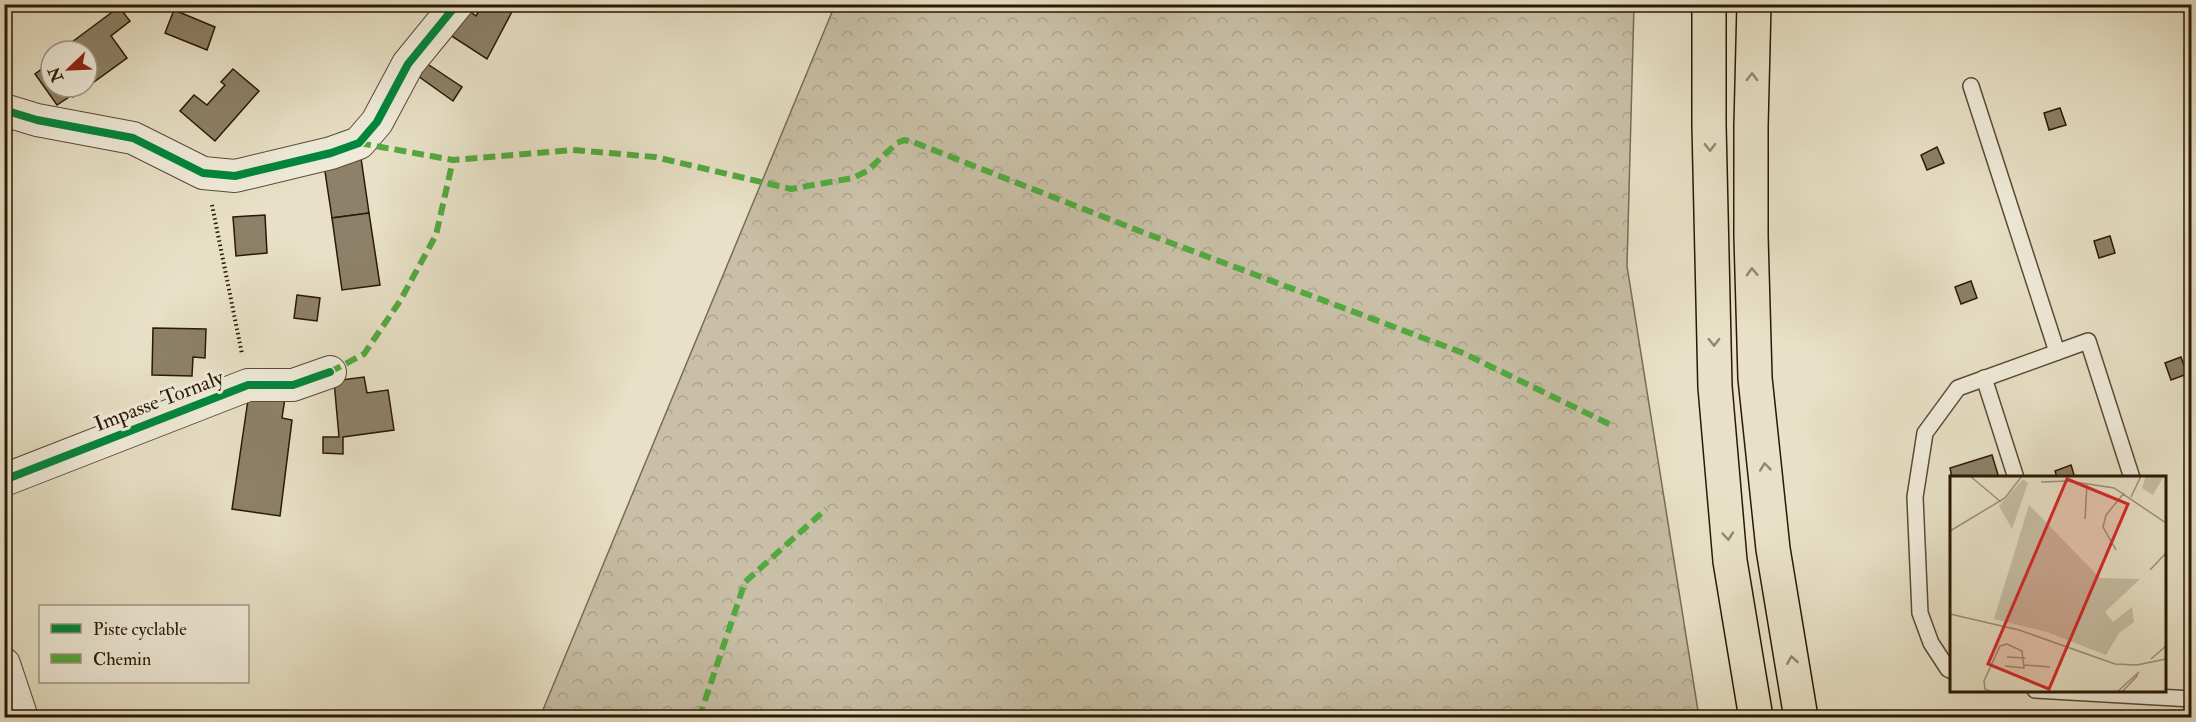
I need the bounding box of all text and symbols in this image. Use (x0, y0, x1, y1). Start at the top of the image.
north arrow (39, 39, 99, 99)
text: N (44, 63, 69, 86)
one-way arrow (1746, 73, 1758, 82)
one-way arrow (1704, 142, 1716, 151)
one-way arrow (1746, 268, 1758, 277)
one-way arrow (1708, 337, 1721, 346)
street label: Impasse Tornaly (91, 364, 228, 438)
one-way arrow (1759, 462, 1771, 471)
inset map (1950, 476, 2166, 692)
one-way arrow (1721, 532, 1734, 541)
legend (39, 605, 249, 683)
text: Piste cyclable (93, 618, 187, 641)
text: Chemin (93, 648, 151, 671)
one-way arrow (1786, 655, 1798, 664)

